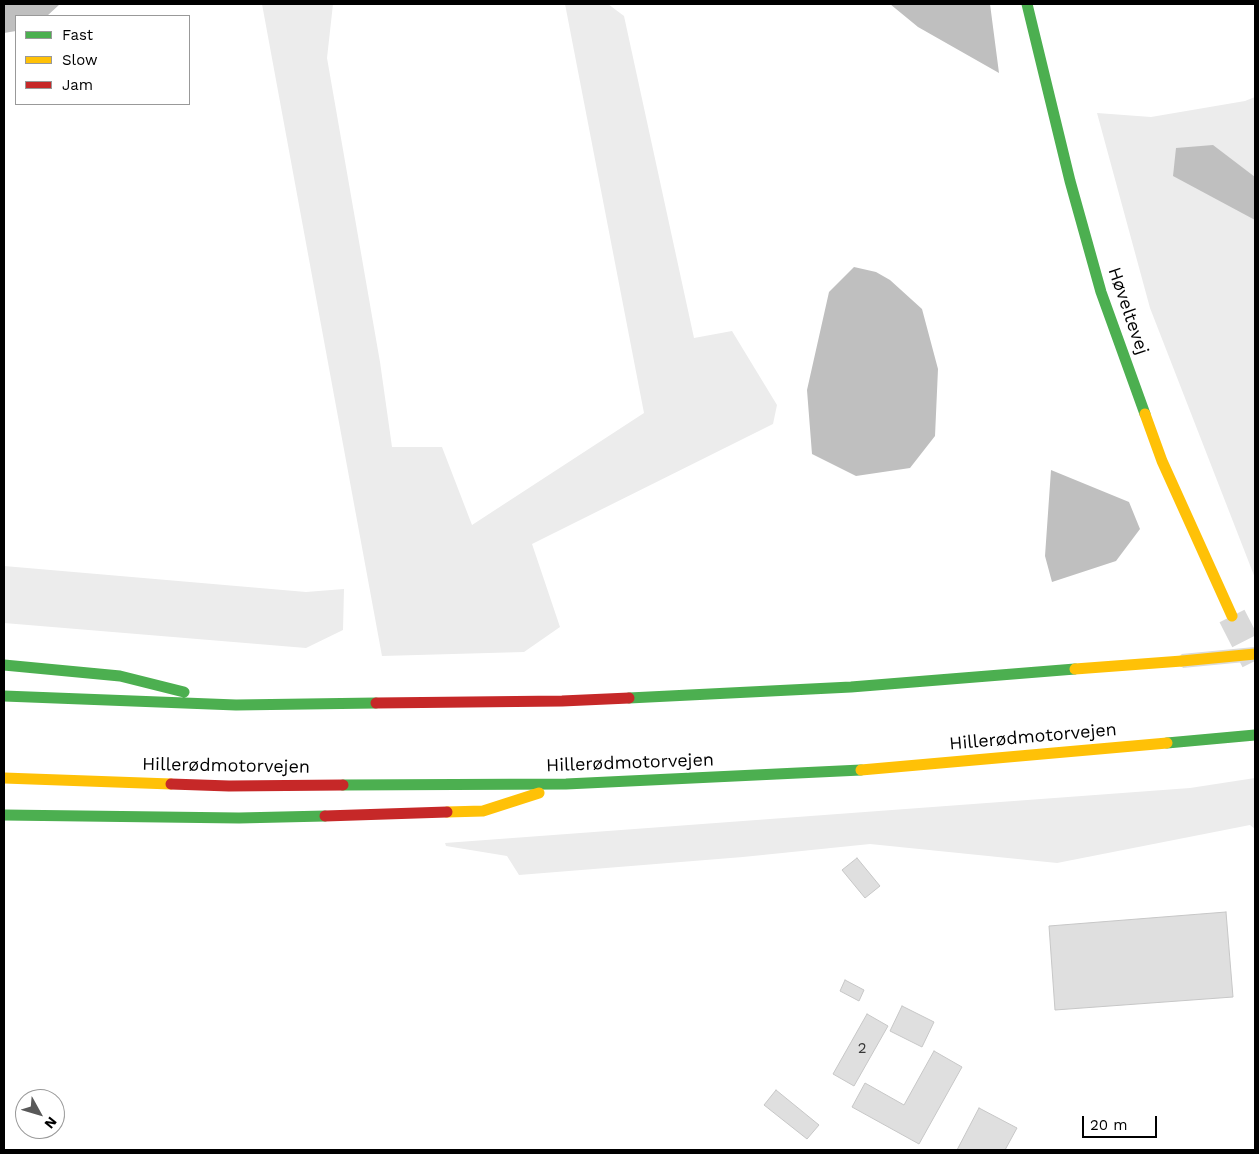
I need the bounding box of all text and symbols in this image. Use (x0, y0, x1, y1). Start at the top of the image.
legend (15, 15, 190, 105)
text: Fast (62, 26, 93, 44)
text: Slow (62, 51, 98, 69)
text: Jam (62, 76, 93, 94)
street label: Høveltevej (1103, 264, 1153, 358)
street label: Hillerødmotorvejen (948, 719, 1118, 755)
street label: Hillerødmotorvejen (546, 749, 714, 777)
street label: Hillerødmotorvejen (142, 754, 310, 778)
house number: 2 (858, 1040, 866, 1058)
north arrow (15, 1089, 65, 1139)
scale bar (1084, 1106, 1159, 1138)
text: N (41, 1114, 60, 1132)
text: 20 m (1090, 1116, 1128, 1134)

